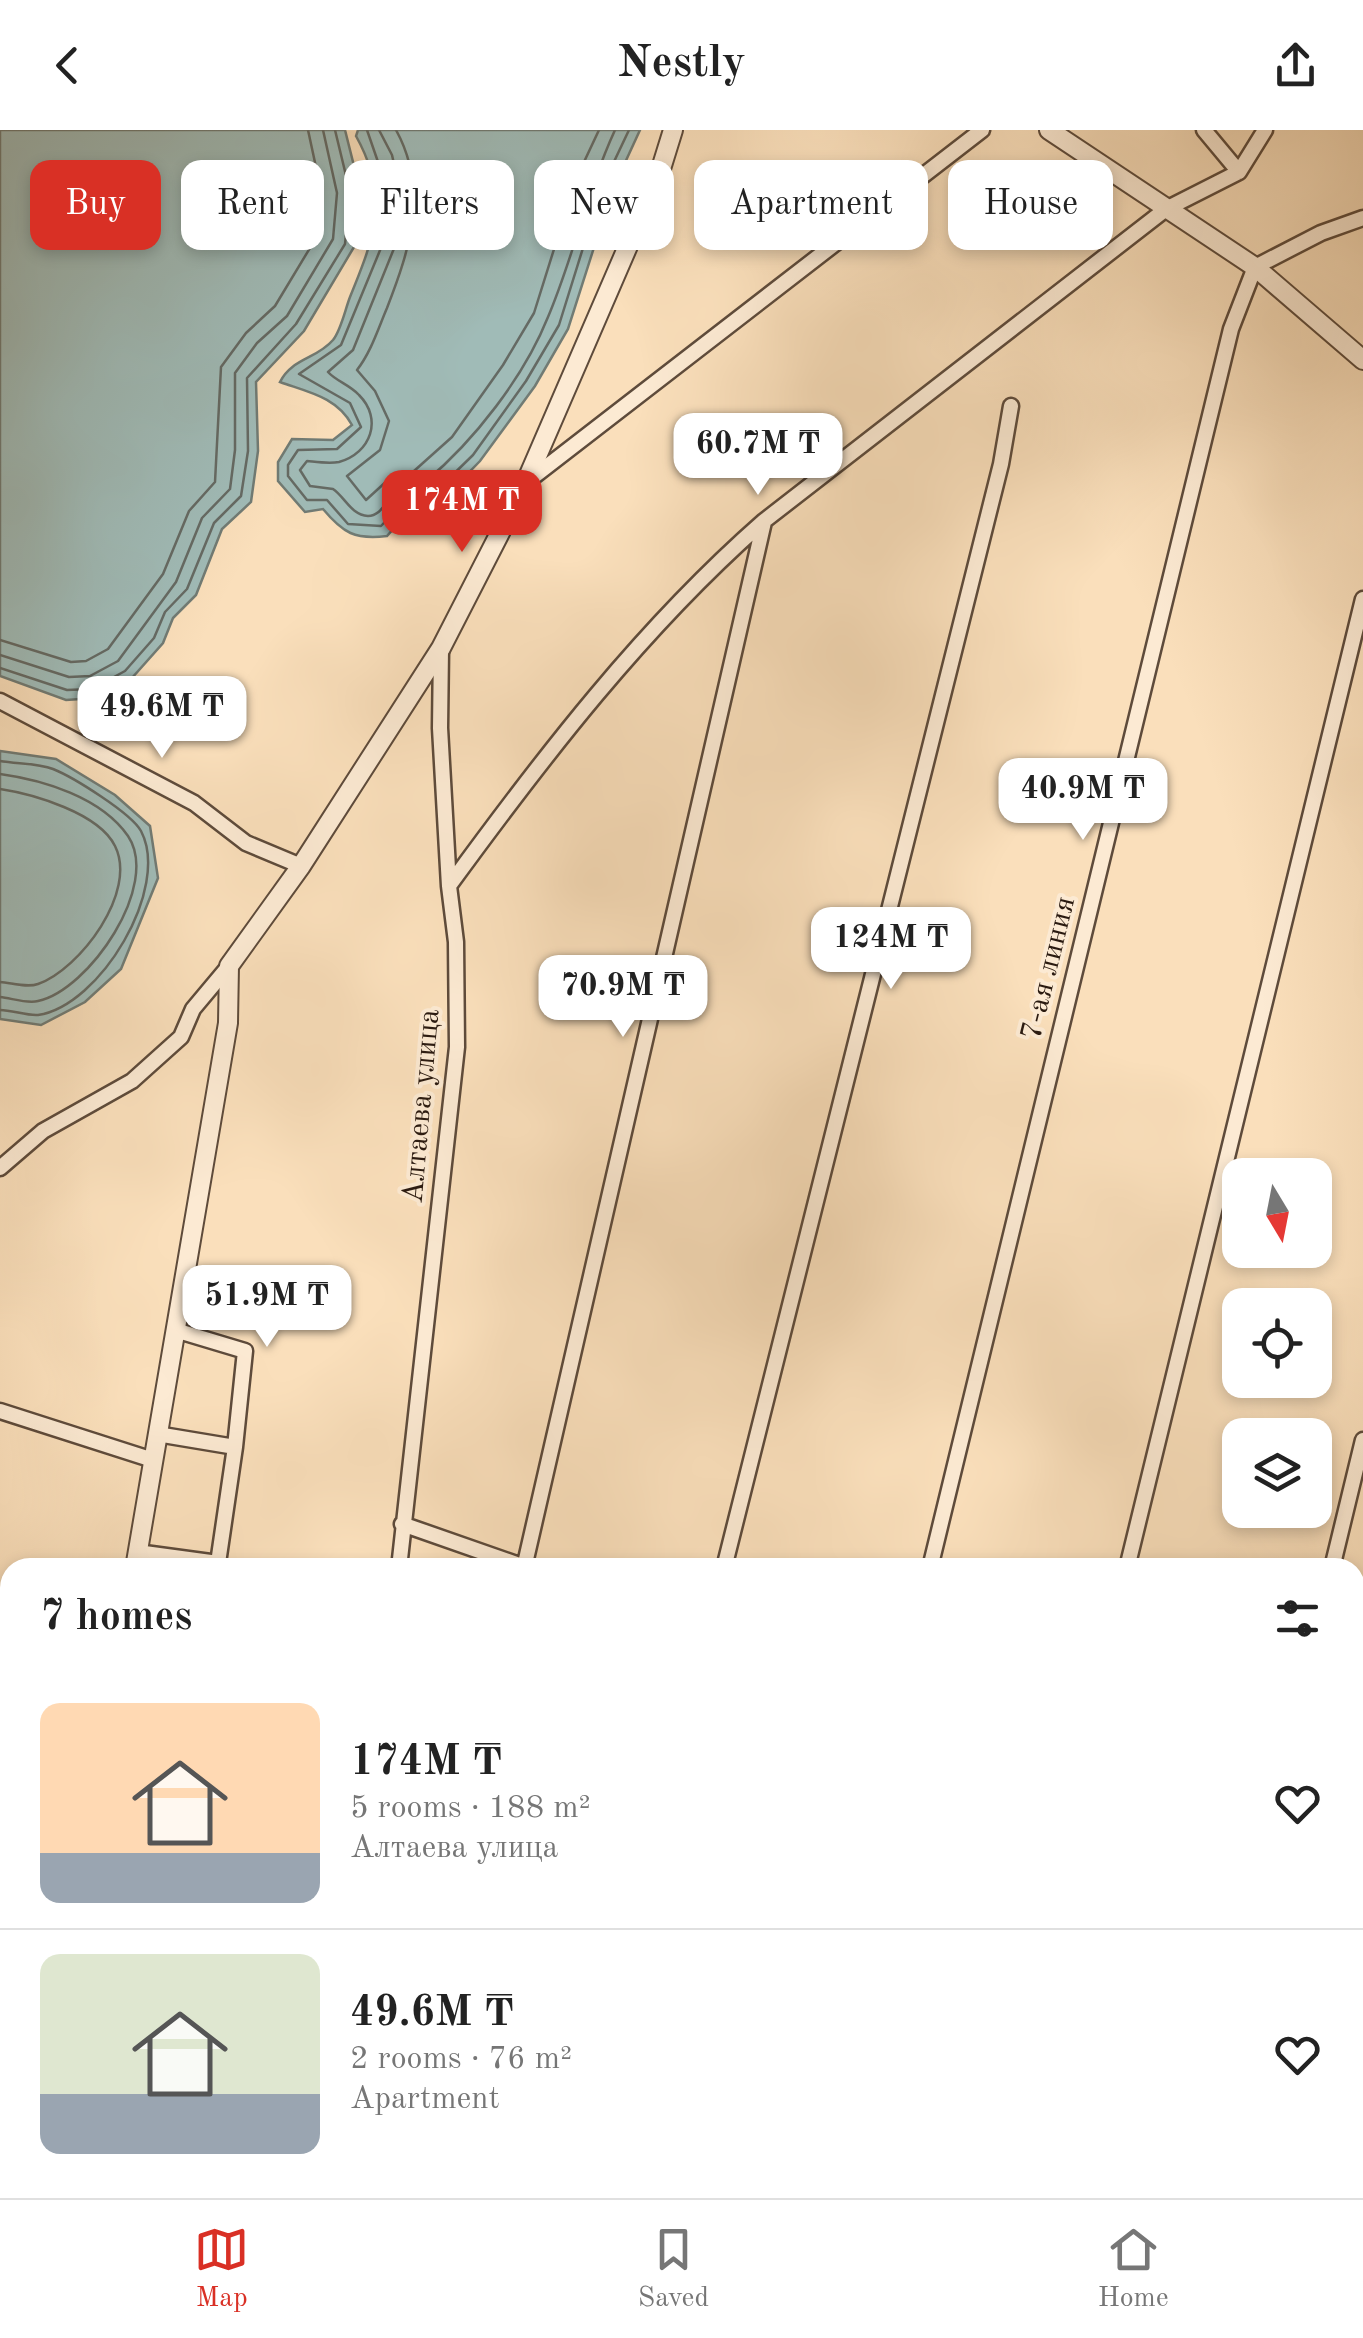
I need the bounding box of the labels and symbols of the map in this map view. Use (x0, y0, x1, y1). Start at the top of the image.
pin: 60.7M ₸ (666, 413, 850, 498)
pin: 174M ₸ (381, 470, 543, 555)
pin: 49.6M ₸ (70, 676, 254, 761)
pin: 40.9M ₸ (991, 758, 1175, 843)
street label: 7-ая линия (1017, 894, 1081, 1043)
pin: 124M ₸ (810, 907, 972, 992)
pin: 70.9M ₸ (531, 955, 715, 1040)
street label: Алтаева улица (399, 1007, 445, 1205)
north arrow (1222, 1158, 1332, 1268)
pin: 51.9M ₸ (175, 1265, 359, 1350)

